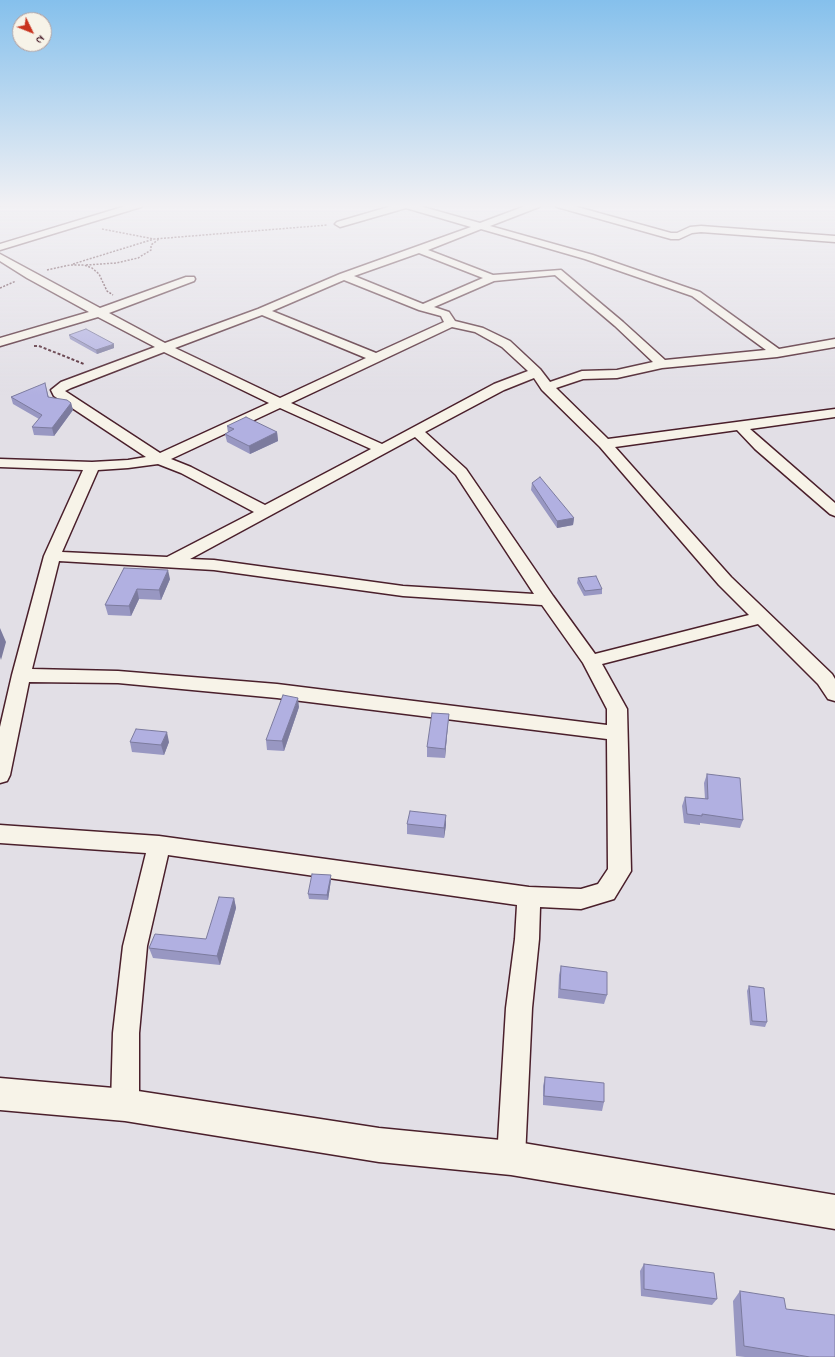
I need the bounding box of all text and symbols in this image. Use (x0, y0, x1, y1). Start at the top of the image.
north arrow (12, 12, 52, 52)
text: N (32, 31, 48, 48)

